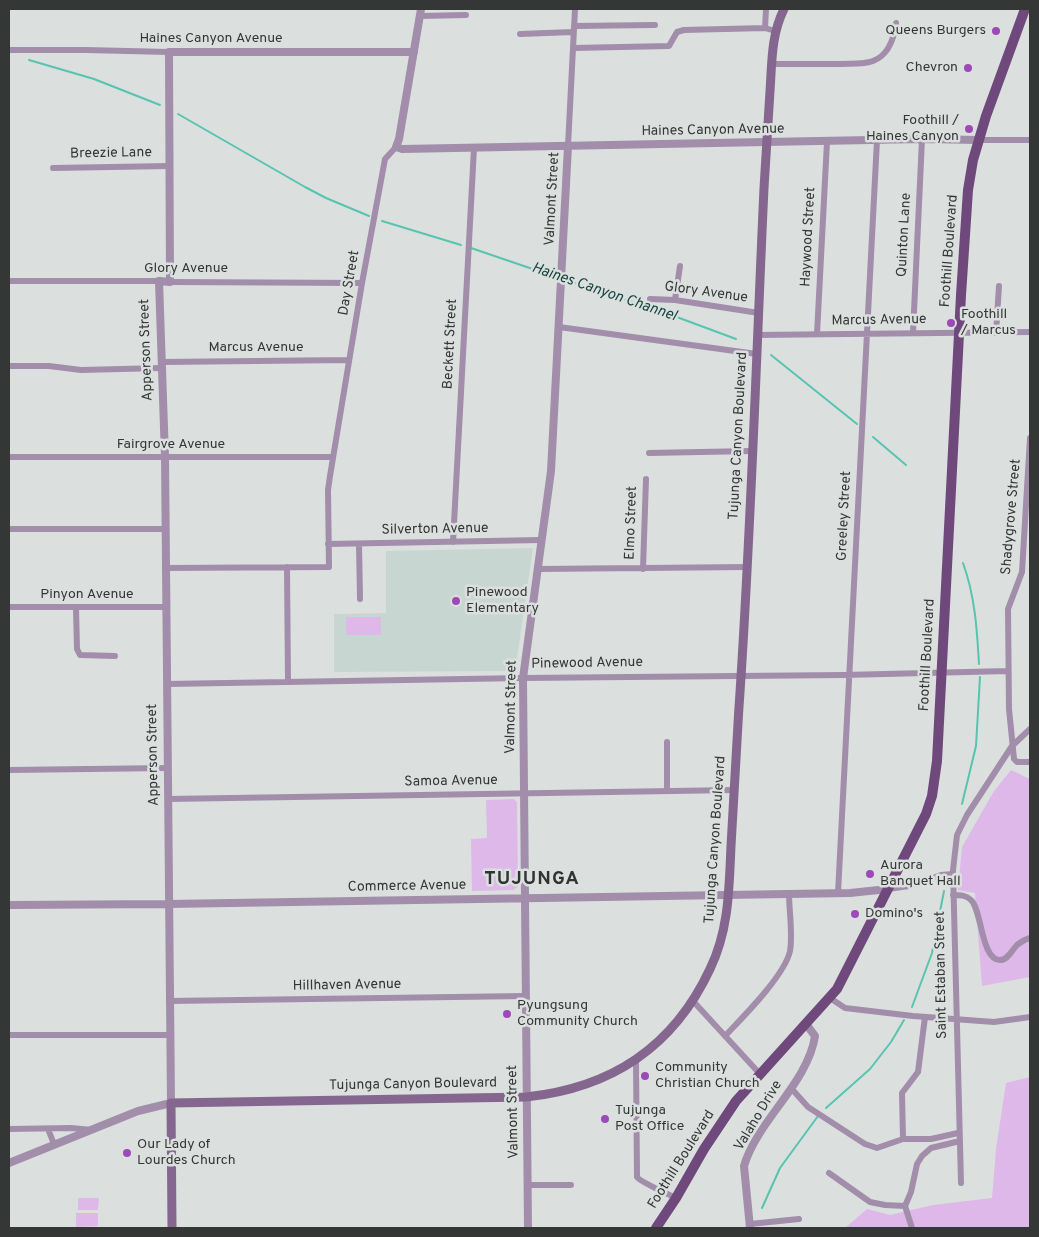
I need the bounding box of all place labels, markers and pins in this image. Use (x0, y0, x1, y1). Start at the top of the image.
place label: Queens Burgers (885, 23, 986, 39)
marker: Queens Burgers (990, 25, 1002, 37)
place label: Chevron (906, 60, 958, 76)
marker: Chevron (962, 62, 974, 74)
place label: Foothill / Haines Canyon (866, 113, 959, 146)
marker: Foothill / Haines Canyon (963, 123, 975, 135)
place label: Foothill / Marcus (961, 307, 1016, 340)
marker: Foothill / Marcus (945, 317, 957, 329)
place label: Pinewood Elementary (466, 585, 539, 618)
marker: Pinewood Elementary (450, 595, 462, 607)
place label: Aurora Banquet Hall (880, 858, 961, 890)
marker: Aurora Banquet Hall (864, 868, 876, 880)
place label: Domino's (865, 906, 923, 922)
marker: Domino's (849, 908, 861, 920)
place label: Pyungsung Community Church (517, 998, 638, 1030)
marker: Pyungsung Community Church (501, 1008, 513, 1020)
place label: Community Christian Church (655, 1060, 760, 1092)
marker: Community Christian Church (639, 1070, 651, 1082)
place label: Tujunga Post Office (615, 1103, 684, 1136)
marker: Tujunga Post Office (599, 1113, 611, 1125)
place label: Our Lady of Lourdes Church (137, 1137, 236, 1170)
marker: Our Lady of Lourdes Church (121, 1147, 133, 1159)

